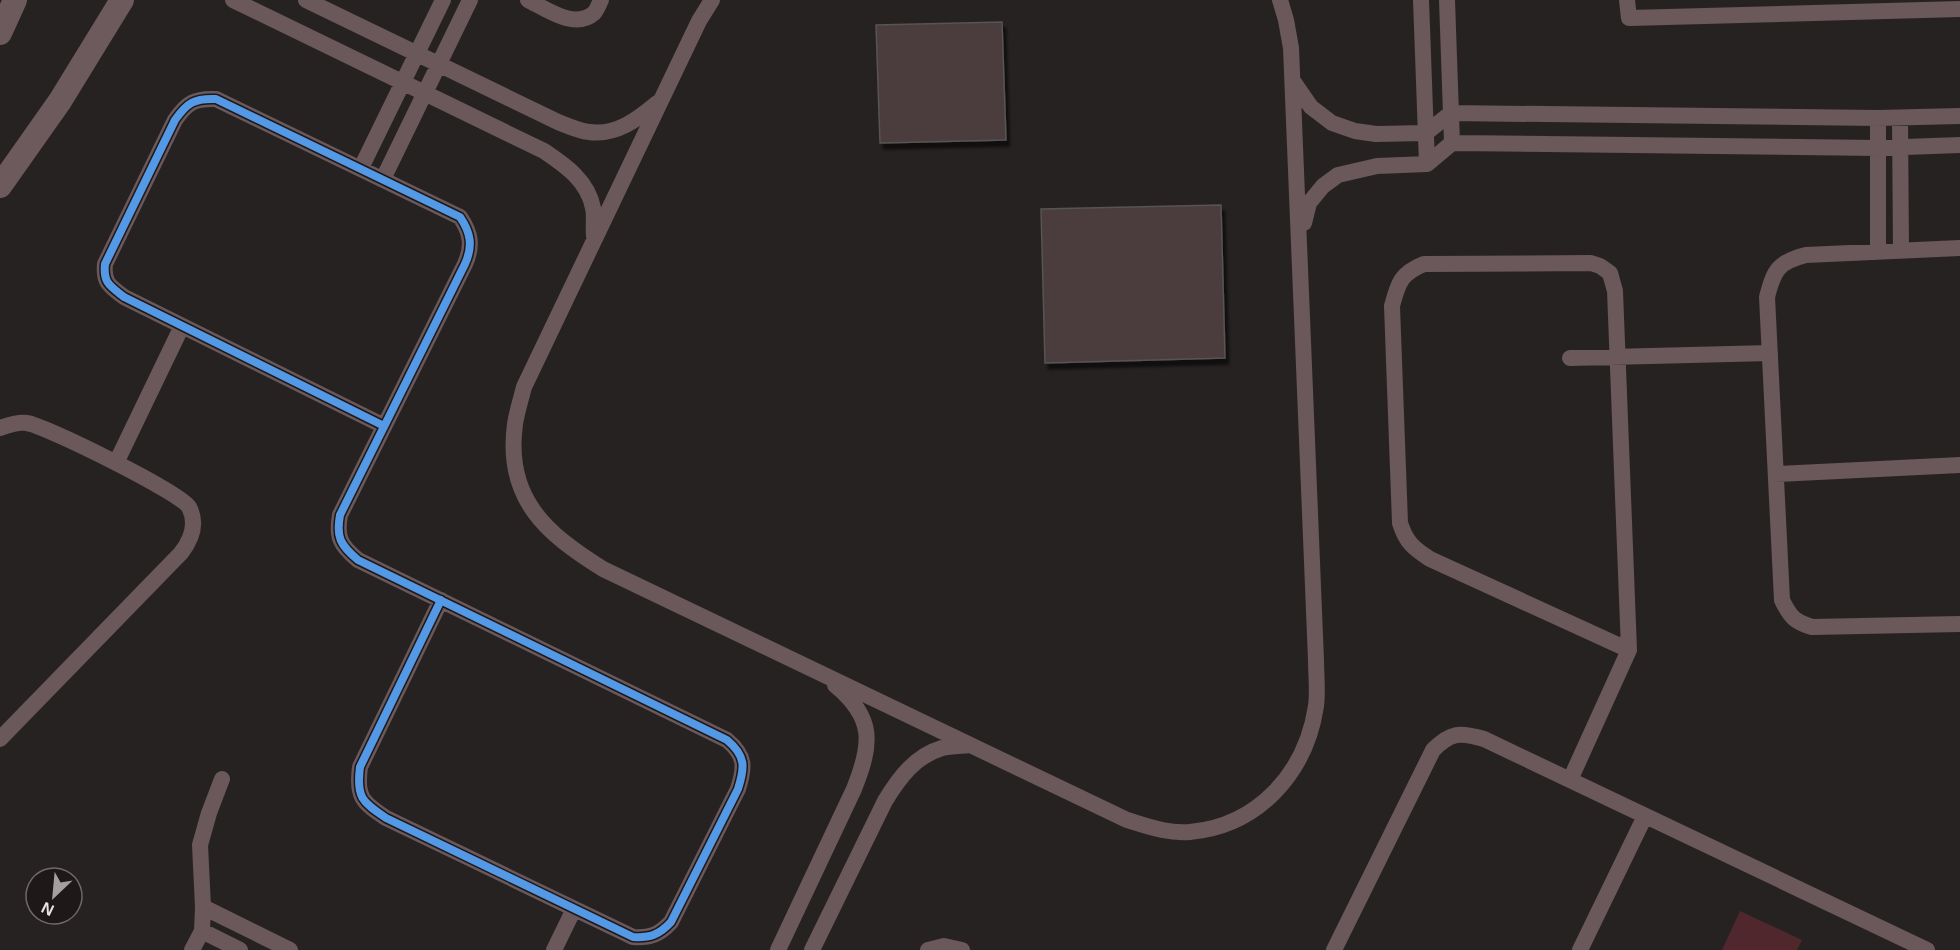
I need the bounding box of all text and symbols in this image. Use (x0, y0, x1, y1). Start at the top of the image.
north arrow (24, 866, 84, 926)
text: N (39, 899, 57, 919)

